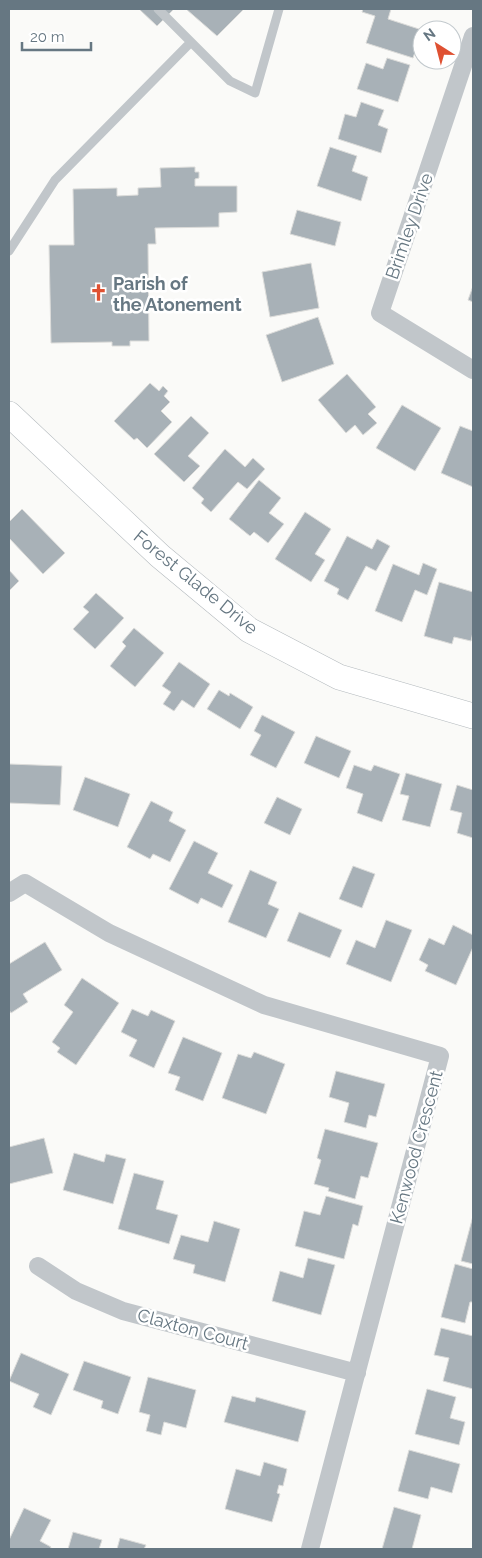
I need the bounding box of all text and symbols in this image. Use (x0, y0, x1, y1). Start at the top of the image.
scale bar (22, 20, 91, 52)
north arrow (412, 20, 462, 70)
text: N (420, 25, 438, 44)
text: 20 m (30, 28, 65, 46)
street label: Brimley Drive (381, 170, 437, 282)
place label: Parish of the Atonement (113, 273, 242, 315)
church icon: Parish of the Atonement (89, 283, 109, 303)
street label: Forest Glade Drive (130, 526, 263, 639)
street label: Kenwood Crescent (385, 1068, 447, 1226)
street label: Claxton Court (135, 1304, 251, 1354)

